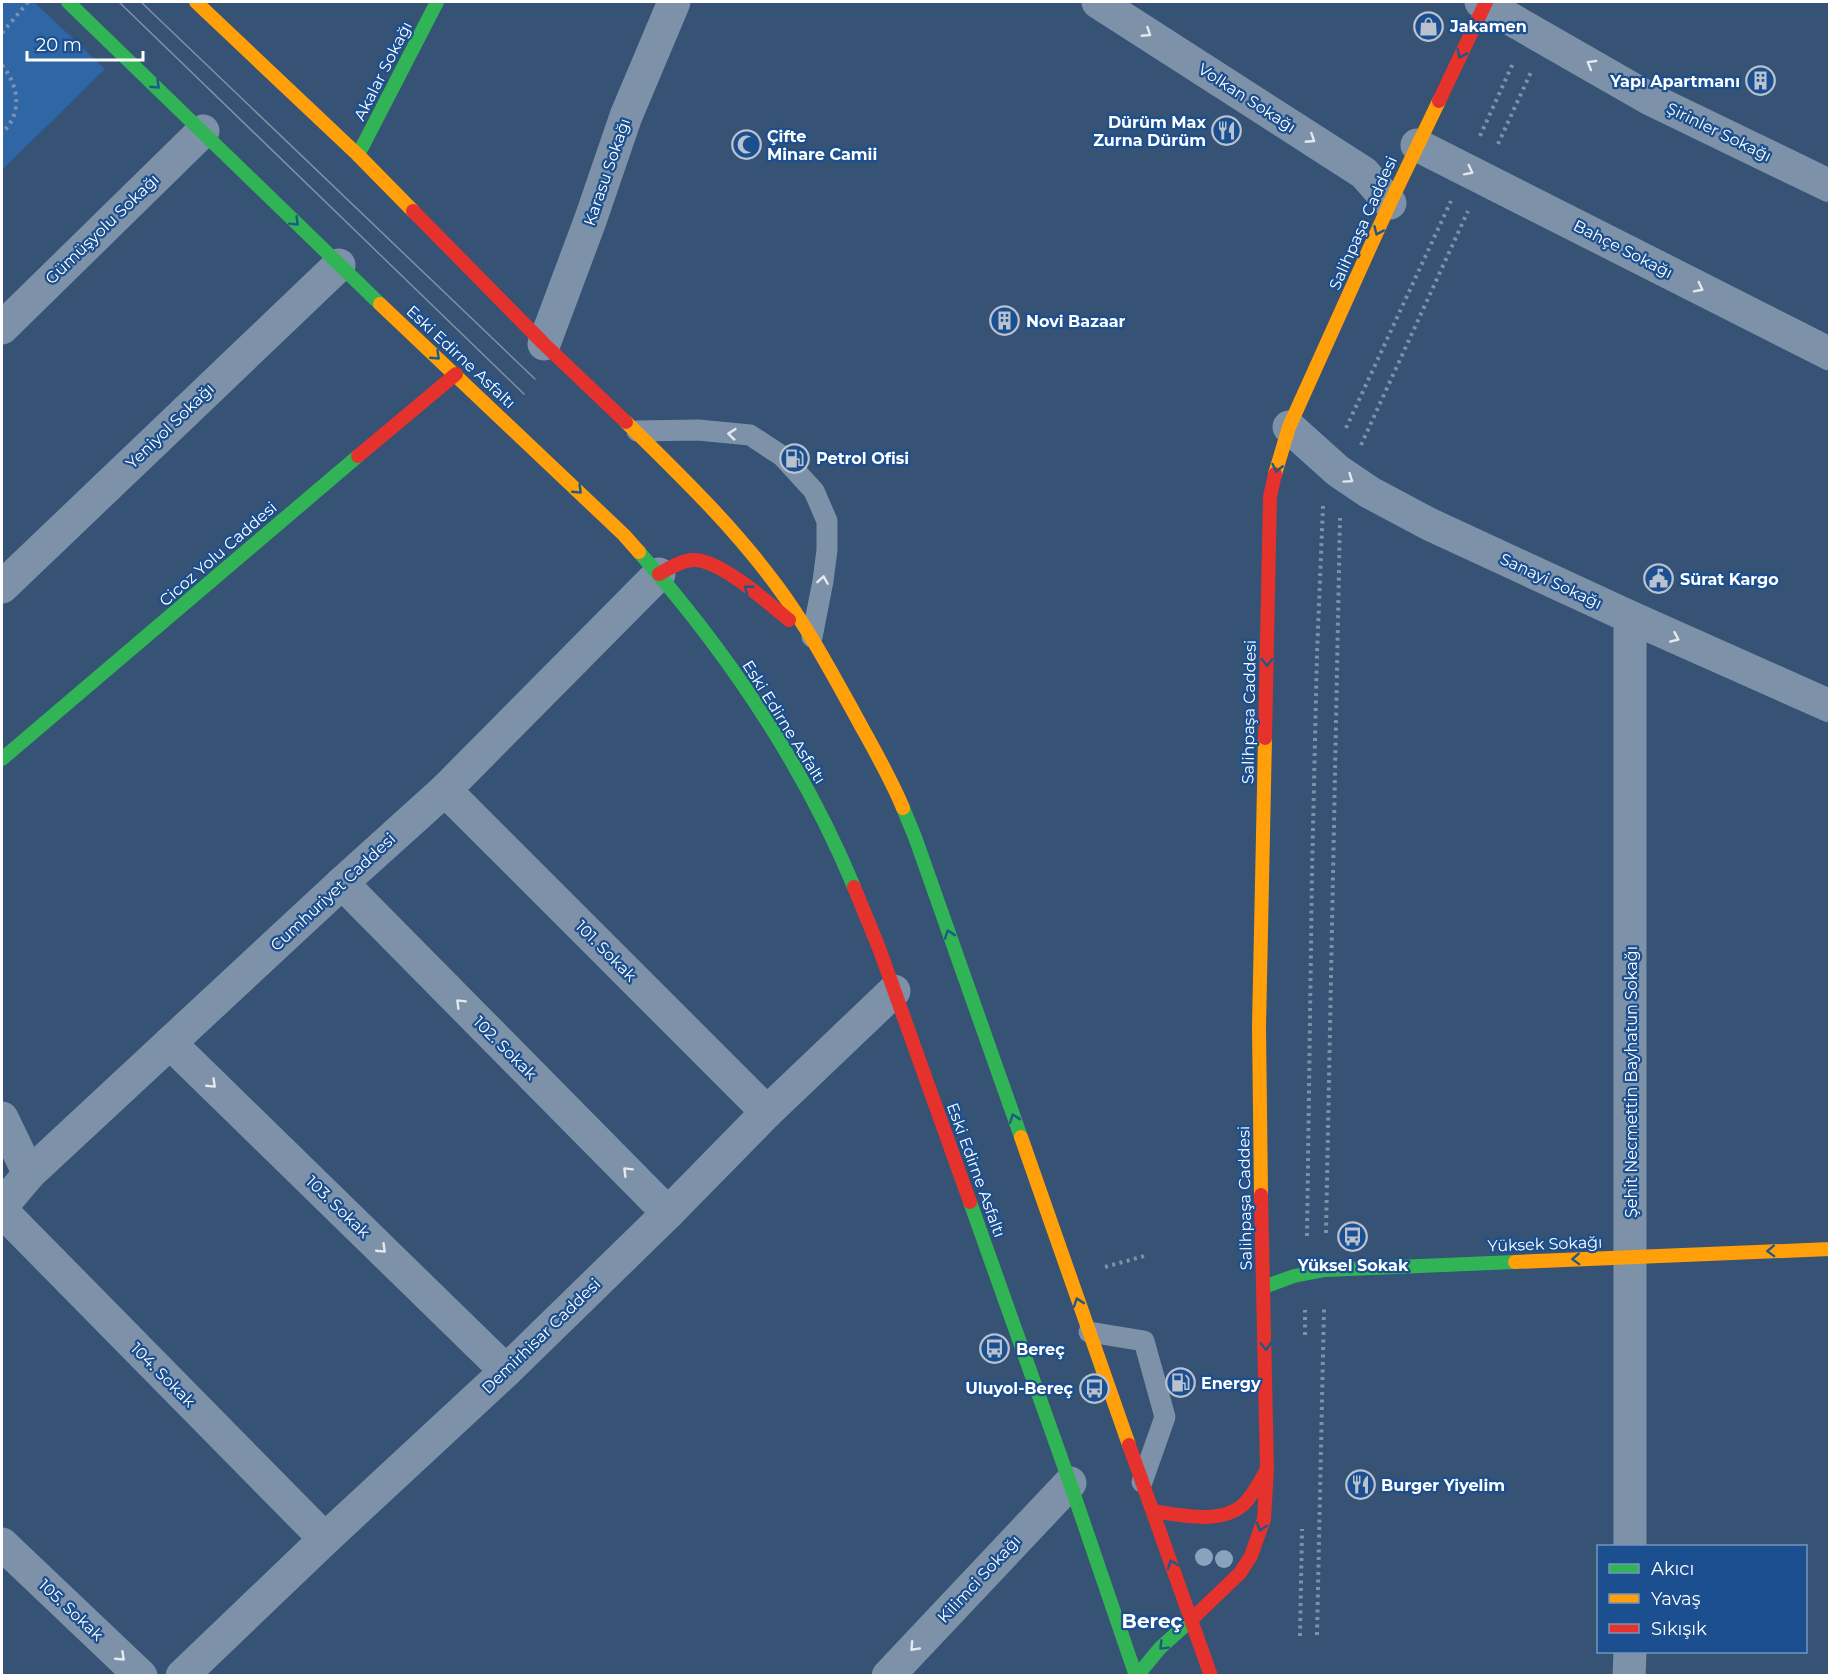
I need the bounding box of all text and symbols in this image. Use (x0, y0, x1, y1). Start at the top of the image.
shop icon: Jakamen (1413, 10, 1445, 42)
place label: Jakamen (1449, 17, 1527, 36)
street label: Akalar Sokağı (350, 18, 416, 124)
scale bar (27, 24, 142, 62)
one-way arrow (1141, 26, 1151, 38)
text: 20 m (36, 34, 82, 56)
one-way arrow (1456, 48, 1468, 59)
street label: Volkan Sokağı (1195, 59, 1299, 137)
one-way arrow (1587, 60, 1597, 71)
building icon: Yapı Apartmanı (1745, 65, 1777, 97)
place label: Yapı Apartmanı (1609, 72, 1740, 91)
one-way arrow (148, 78, 159, 89)
street label: Şirinler Sokağı (1664, 98, 1774, 166)
place label: Dürüm Max Zurna Dürüm (1093, 113, 1206, 150)
restaurant icon: Dürüm Max Zurna Dürüm (1211, 115, 1243, 147)
street label: Karasu Sokağı (580, 116, 634, 228)
place label: Çifte Minare Camii (767, 127, 877, 164)
mosque icon: Çifte Minare Camii (730, 129, 762, 161)
one-way arrow (1304, 132, 1315, 143)
street label: Salihpaşa Caddesi (1325, 153, 1401, 293)
one-way arrow (1463, 164, 1474, 176)
street label: Gümüşyolu Sokağı (41, 170, 163, 288)
one-way arrow (288, 214, 299, 225)
street label: Bahçe Sokağı (1570, 216, 1676, 282)
one-way arrow (1373, 224, 1385, 235)
one-way arrow (1693, 281, 1704, 292)
street label: Eski Edirne Asfaltı (403, 302, 519, 412)
building icon: Novi Bazaar (989, 305, 1021, 337)
place label: Novi Bazaar (1026, 312, 1126, 331)
one-way arrow (430, 349, 440, 360)
street label: Yeniyol Sokağı (122, 379, 218, 473)
one-way arrow (728, 428, 737, 441)
fuel station icon: Petrol Ofisi (779, 442, 811, 474)
place label: Petrol Ofisi (816, 449, 909, 468)
one-way arrow (1271, 462, 1284, 472)
one-way arrow (1343, 472, 1354, 483)
one-way arrow (570, 483, 581, 494)
street label: Cicoz Yolu Caddesi (155, 498, 281, 610)
street label: Sanayi Sokağı (1497, 549, 1605, 613)
public building icon: Sürat Kargo (1643, 563, 1675, 595)
place label: Sürat Kargo (1680, 570, 1779, 589)
one-way arrow (816, 575, 828, 584)
one-way arrow (744, 586, 755, 597)
one-way arrow (1669, 630, 1680, 642)
street label: Salihpaşa Caddesi (1238, 640, 1260, 784)
street label: Eski Edirne Asfaltı (738, 657, 830, 787)
one-way arrow (1260, 657, 1273, 666)
street label: Cumhuriyet Caddesi (267, 829, 399, 955)
street label: 101. Sokak (572, 917, 641, 986)
one-way arrow (943, 929, 956, 940)
street label: Şehit Necmettin Bayhatun Sokağı (1622, 946, 1641, 1218)
one-way arrow (457, 999, 468, 1010)
street label: 102. Sokak (469, 1012, 541, 1084)
one-way arrow (206, 1077, 216, 1088)
street label: Eski Edirne Asfaltı (943, 1100, 1009, 1240)
one-way arrow (1008, 1113, 1021, 1124)
street label: Salihpaşa Caddesi (1234, 1126, 1256, 1270)
one-way arrow (623, 1168, 634, 1178)
street label: 103. Sokak (302, 1172, 374, 1242)
bus stop icon: Yüksel Sokak (1337, 1221, 1369, 1253)
street label: Yüksek Sokağı (1487, 1233, 1603, 1255)
one-way arrow (374, 1242, 385, 1253)
one-way arrow (1767, 1245, 1776, 1258)
one-way arrow (1572, 1253, 1581, 1266)
place label: Yüksel Sokak (1297, 1256, 1409, 1275)
street label: Demirhisar Caddesi (478, 1274, 604, 1398)
one-way arrow (1073, 1297, 1086, 1308)
bus stop icon: Bereç (979, 1333, 1011, 1365)
street label: 104. Sokak (127, 1339, 199, 1411)
place label: Bereç (1016, 1340, 1065, 1360)
one-way arrow (1259, 1341, 1272, 1350)
fuel station icon: Energy (1164, 1367, 1196, 1399)
bus stop icon: Uluyol-Bereç (1078, 1372, 1110, 1404)
place label: Energy (1201, 1374, 1261, 1393)
place label: Uluyol-Bereç (965, 1379, 1074, 1399)
restaurant icon: Burger Yiyelim (1344, 1469, 1376, 1501)
place label: Burger Yiyelim (1381, 1476, 1505, 1495)
one-way arrow (1256, 1521, 1268, 1532)
street label: Kilimci Sokağı (934, 1531, 1024, 1627)
legend (1597, 1545, 1807, 1653)
text: Akıcı (1651, 1558, 1694, 1580)
one-way arrow (1167, 1560, 1180, 1570)
street label: 105. Sokak (35, 1575, 108, 1645)
text: Yavaş (1651, 1588, 1701, 1610)
district label: Bereç (1122, 1609, 1183, 1633)
text: Sıkışık (1651, 1618, 1707, 1640)
one-way arrow (1160, 1638, 1171, 1649)
one-way arrow (910, 1641, 921, 1651)
one-way arrow (113, 1649, 124, 1660)

